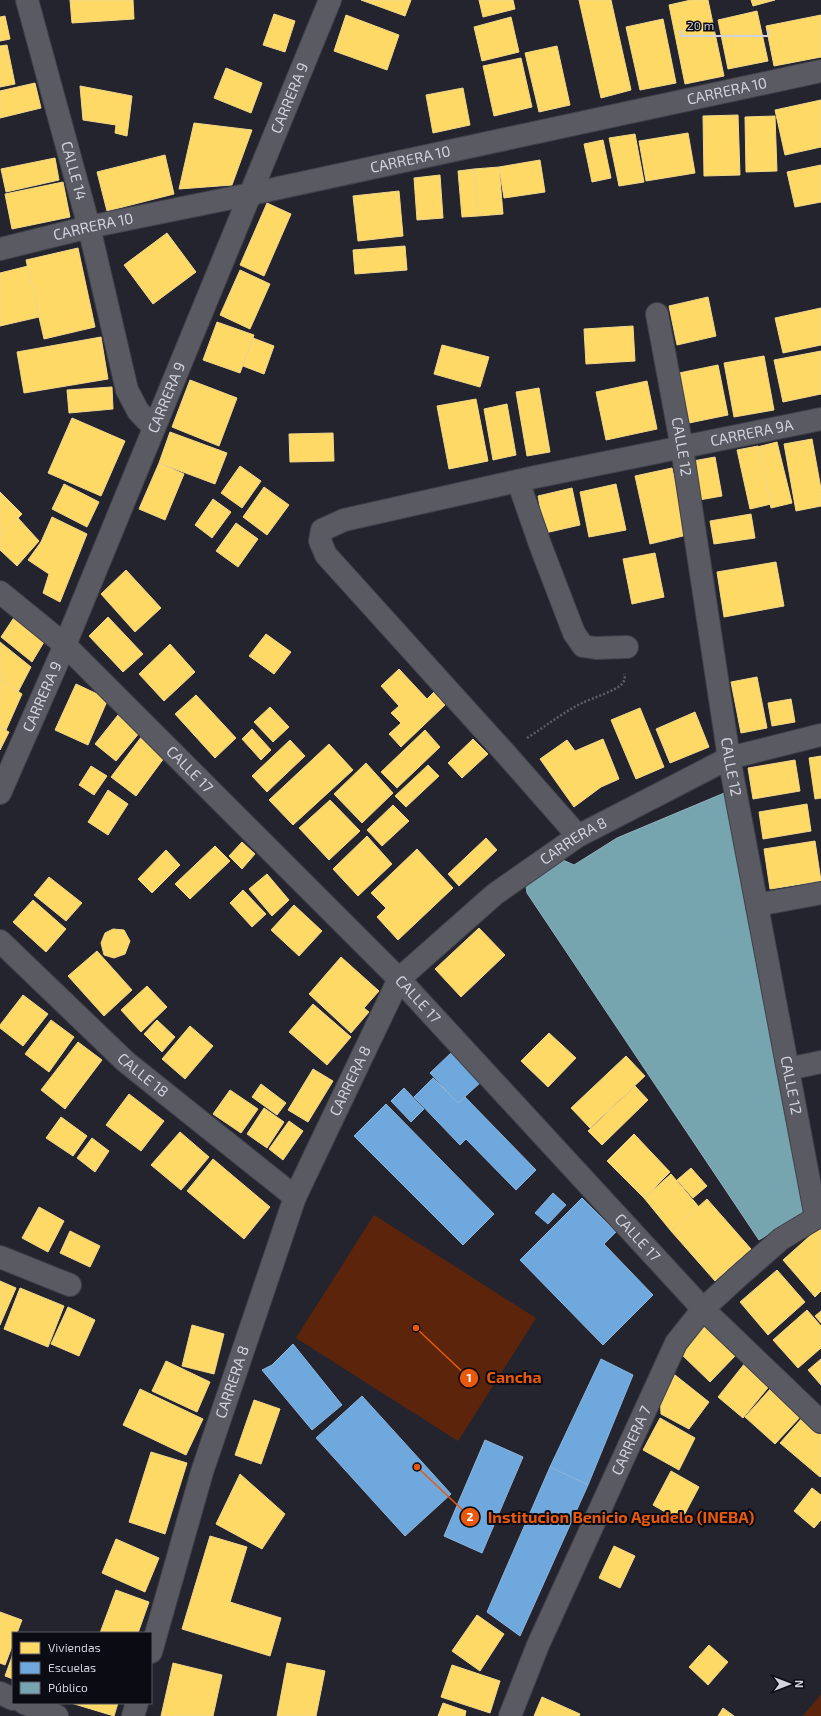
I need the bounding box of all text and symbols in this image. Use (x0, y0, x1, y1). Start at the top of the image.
scale bar (681, 12, 768, 38)
text: 20 m (687, 18, 714, 32)
street label: CARRERA 9 (266, 59, 311, 136)
street label: CARRERA 10 (685, 73, 769, 108)
street label: CALLE 14 (58, 139, 91, 202)
street label: CARRERA 10 (368, 141, 452, 176)
street label: CARRERA 10 (51, 208, 135, 244)
street label: CARRERA 9 (143, 359, 188, 435)
street label: CARRERA 9A (708, 415, 795, 449)
street label: CALLE 12 (668, 416, 696, 477)
street label: CARRERA 9 (18, 658, 65, 734)
street label: CALLE 12 (718, 736, 746, 798)
street label: CALLE 17 (163, 742, 218, 796)
street label: CARRERA 8 (536, 813, 610, 868)
street label: CALLE 17 (392, 971, 445, 1027)
street label: CARRERA 8 (325, 1042, 374, 1118)
street label: CALLE 18 (114, 1049, 172, 1100)
street label: CALLE 12 (778, 1054, 806, 1116)
street label: CALLE 17 (612, 1209, 665, 1265)
street label: CARRERA 8 (211, 1343, 252, 1420)
callout: Cancha (459, 1364, 550, 1392)
text: Cancha (486, 1367, 542, 1386)
text: 1 (466, 1370, 472, 1384)
street label: CARRERA 7 (607, 1402, 654, 1478)
callout: Institucion Benicio Agudelo (INEBA) (460, 1503, 763, 1531)
text: Institucion Benicio Agudelo (INEBA) (488, 1507, 755, 1526)
text: 2 (467, 1509, 474, 1523)
legend (12, 1632, 152, 1704)
text: Viviendas (48, 1640, 101, 1654)
text: Escuelas (48, 1660, 96, 1674)
north arrow (769, 1664, 809, 1704)
text: Público (48, 1680, 88, 1694)
text: N (793, 1680, 806, 1688)

